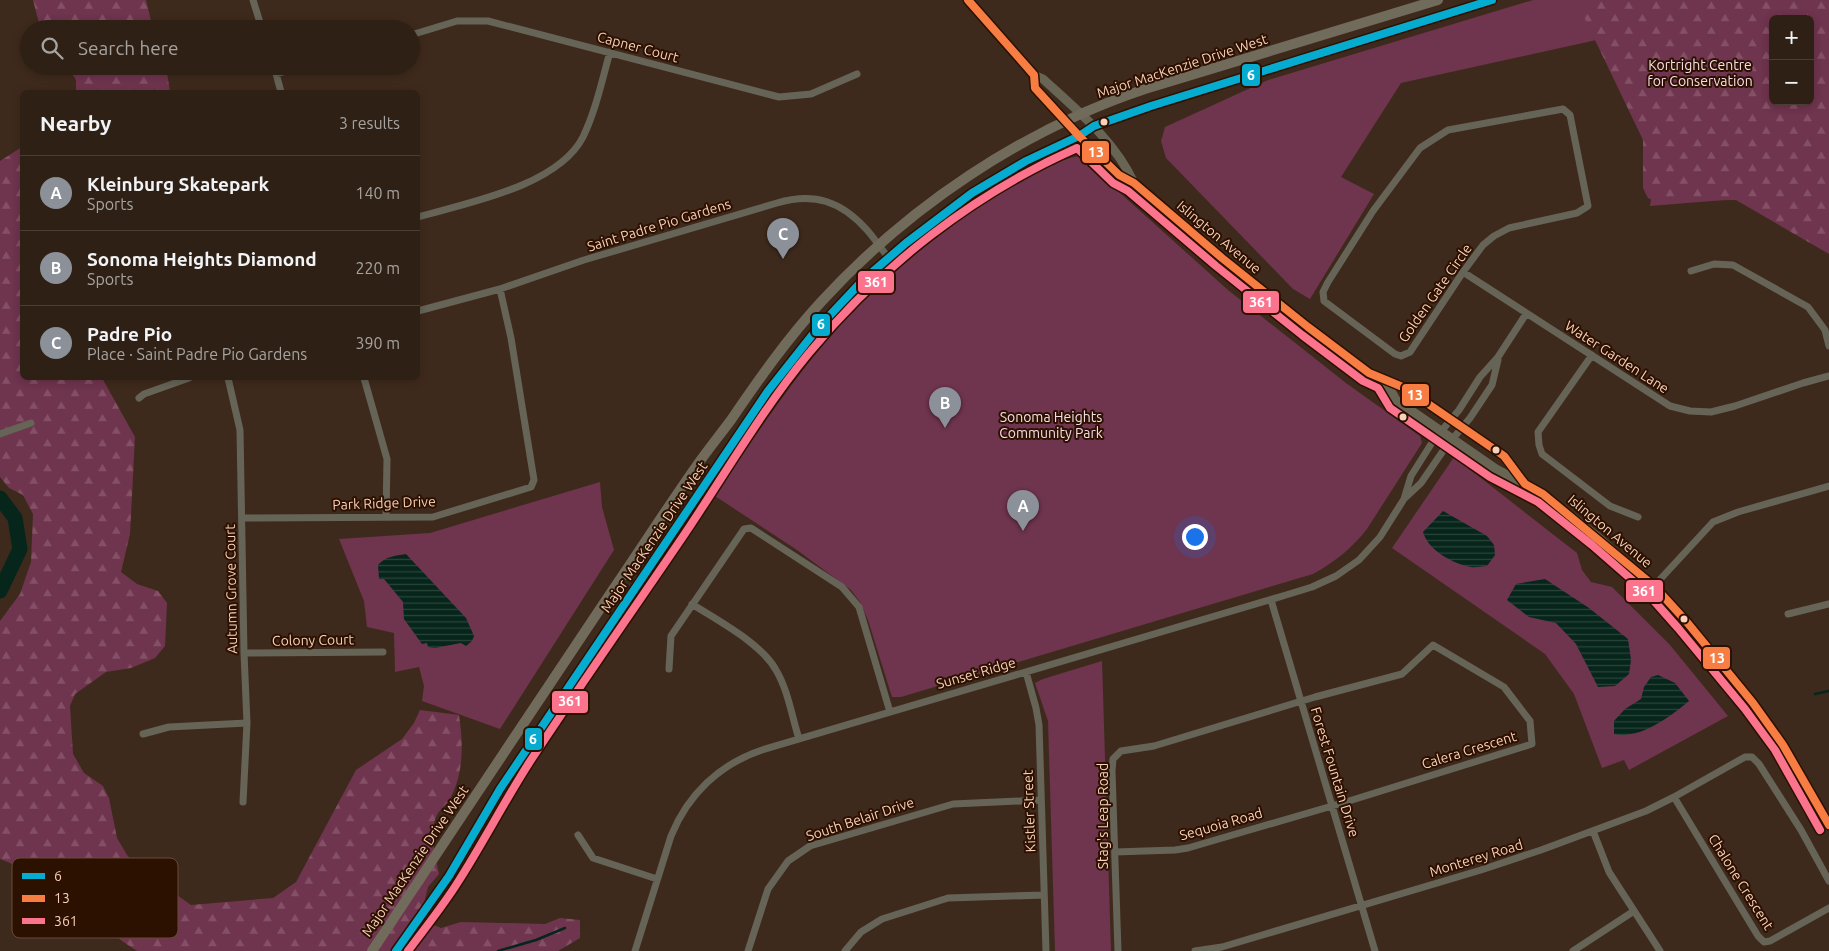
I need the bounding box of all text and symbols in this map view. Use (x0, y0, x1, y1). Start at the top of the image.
map controls (1769, 15, 1814, 105)
button: + (1769, 15, 1814, 60)
search box (20, 20, 420, 75)
street label: Capner Court (595, 28, 681, 66)
street label: Major MacKenzie Drive West (1095, 31, 1270, 101)
icon: search (38, 34, 66, 62)
text: Search here (78, 37, 178, 59)
park label: Kortright Centre for Conservation (1647, 57, 1753, 89)
button: − (1769, 60, 1814, 105)
line badge: 6 (1241, 63, 1261, 87)
text: 6 (1247, 67, 1255, 83)
text: Nearby (40, 111, 111, 135)
text: 3 results (339, 114, 400, 132)
unlabelled marker (1099, 117, 1109, 127)
line badge: 13 (1081, 140, 1110, 164)
text: 13 (1088, 144, 1104, 160)
text: Kleinburg Skatepark (87, 173, 269, 195)
text: A (50, 184, 62, 202)
text: 140 m (355, 184, 400, 202)
text: Sports (87, 195, 133, 213)
street label: Saint Padre Pio Gardens (585, 196, 733, 254)
street label: Islington Avenue (1174, 197, 1264, 277)
pin: C (767, 218, 799, 259)
street label: Golden Gate Circle (1395, 241, 1475, 345)
text: Sonoma Heights Diamond (87, 248, 317, 270)
text: B (51, 259, 61, 277)
text: 220 m (355, 259, 400, 277)
text: Sports (87, 270, 133, 288)
line badge: 361 (857, 270, 895, 294)
text: 361 (864, 274, 888, 290)
line badge: 361 (1242, 290, 1280, 314)
text: 361 (1249, 294, 1273, 310)
line badge: 6 (811, 313, 831, 337)
text: 6 (817, 316, 825, 332)
street label: Water Garden Lane (1562, 317, 1672, 397)
text: Padre Pio (87, 323, 172, 345)
text: C (51, 334, 61, 352)
text: 390 m (355, 334, 400, 352)
text: Place · Saint Padre Pio Gardens (87, 345, 307, 363)
line badge: 13 (1401, 383, 1430, 407)
pin: B (929, 387, 961, 428)
text: 13 (1407, 387, 1423, 403)
park label: Sonoma Heights Community Park (999, 409, 1103, 441)
unlabelled marker (1398, 412, 1408, 422)
unlabelled marker (1491, 445, 1501, 455)
street label: Major MacKenzie Drive West (597, 458, 711, 615)
pin: A (1007, 490, 1039, 531)
street label: Islington Avenue (1565, 491, 1655, 571)
street label: Park Ridge Drive (332, 493, 436, 513)
street label: Autumn Grove Court (222, 523, 240, 654)
your location (1182, 524, 1208, 550)
line badge: 361 (1625, 579, 1664, 603)
text: 361 (1632, 583, 1656, 599)
unlabelled marker (1679, 614, 1689, 624)
street label: Colony Court (272, 631, 355, 649)
line badge: 13 (1702, 646, 1731, 670)
text: 13 (1709, 650, 1725, 666)
street label: Sunset Ridge (934, 654, 1018, 692)
line badge: 361 (551, 690, 589, 714)
text: 361 (558, 693, 582, 709)
street label: Forest Fountain Drive (1308, 705, 1362, 839)
line badge: 6 (524, 727, 543, 751)
street label: Calera Crescent (1420, 728, 1519, 772)
text: 6 (529, 731, 537, 747)
street label: Stag's Leap Road (1095, 763, 1111, 869)
street label: Kistler Street (1020, 769, 1038, 853)
street label: Major MacKenzie Drive West (358, 782, 472, 939)
street label: South Belair Drive (804, 794, 916, 844)
street label: Sequoia Road (1178, 805, 1264, 843)
street label: Chalone Crescent (1705, 831, 1777, 933)
street label: Monterey Road (1427, 836, 1525, 880)
legend (12, 858, 178, 938)
text: 6 (54, 868, 62, 884)
text: 13 (54, 890, 70, 906)
text: 361 (54, 913, 78, 929)

